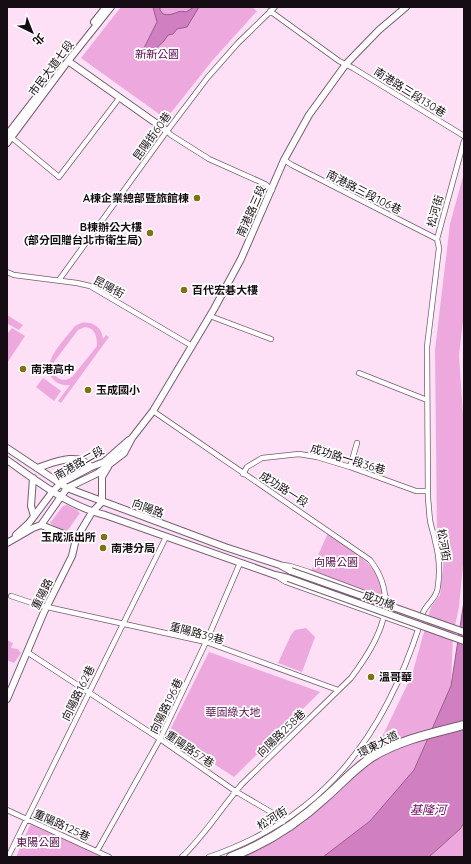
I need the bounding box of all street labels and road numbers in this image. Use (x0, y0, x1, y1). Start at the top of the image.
street label: 市民大道七段 (26, 37, 76, 99)
street label: 南港路三段130巷 (371, 64, 449, 120)
street label: 昆陽街60巷 (130, 109, 174, 163)
street label: 南港路三段106巷 (324, 167, 404, 217)
street label: 南港路三段 (233, 183, 269, 239)
street label: 松河街 (424, 193, 446, 229)
street label: 昆陽街 (91, 273, 127, 301)
street label: 成功路一段36巷 (309, 441, 387, 477)
street label: 南港路二段 (52, 443, 106, 483)
street label: 成功路一段 (257, 468, 311, 510)
street label: 向陽路 (130, 496, 166, 520)
street label: 松河街 (434, 528, 454, 562)
street label: 重陽路 (28, 576, 56, 612)
street label: 成功橋 (361, 588, 397, 612)
street label: 重陽路39巷 (168, 619, 226, 647)
street label: 向陽路162巷 (59, 663, 97, 723)
street label: 向陽路196巷 (147, 676, 185, 736)
street label: 向陽路258巷 (254, 706, 308, 760)
street label: 重陽路57巷 (163, 728, 217, 770)
street label: 環東大道 (355, 728, 401, 760)
street label: 松河街 (254, 803, 290, 833)
street label: 重陽路125巷 (32, 806, 92, 844)

